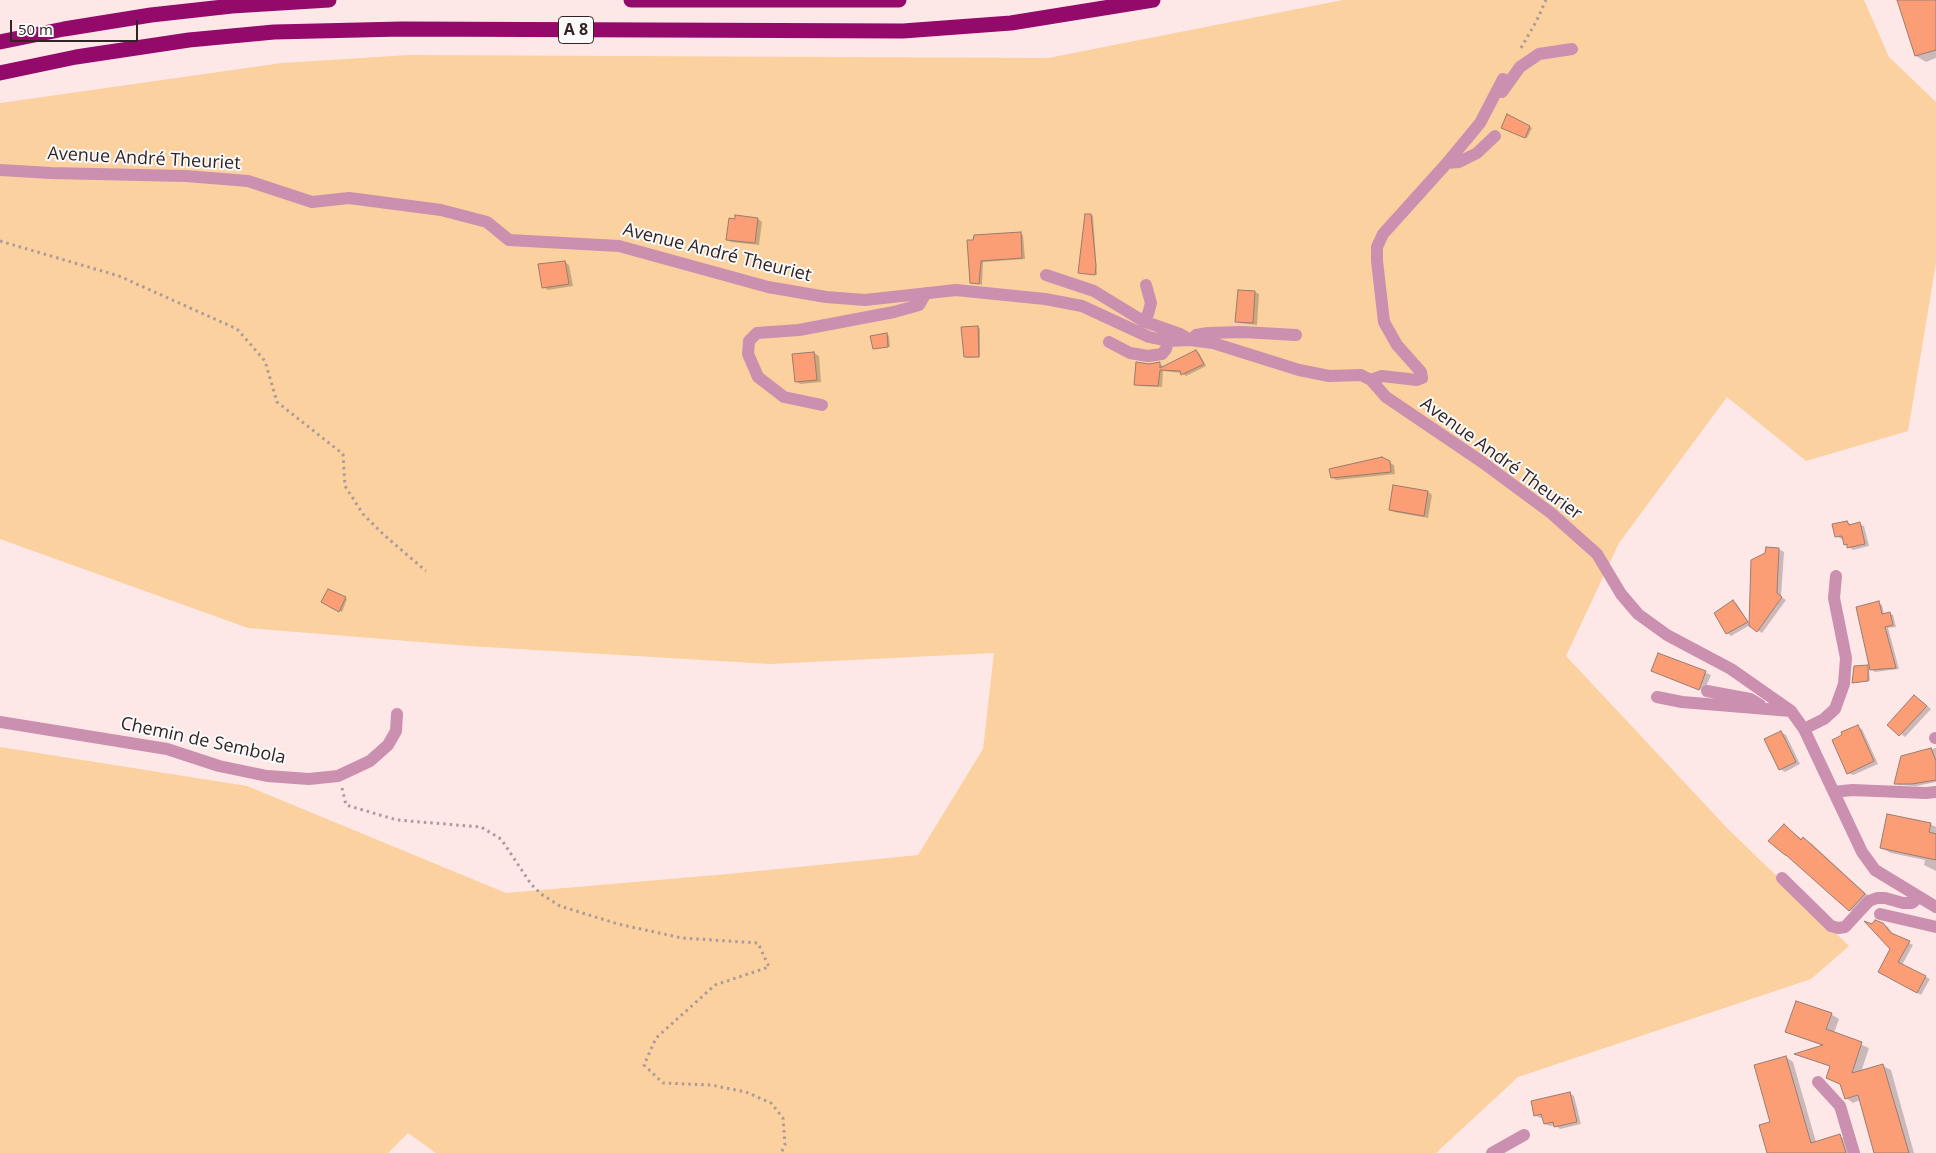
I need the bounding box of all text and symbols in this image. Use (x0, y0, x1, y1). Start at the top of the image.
scale bar (12, 10, 140, 42)
road number: A 8 (558, 16, 594, 44)
text: 50 m (18, 19, 53, 39)
street label: Avenue André Theuriet (47, 143, 241, 175)
street label: Avenue André Theuriet (621, 219, 813, 287)
street label: Avenue André Theurier (1416, 393, 1586, 525)
street label: Chemin de Sembola (118, 713, 288, 769)

